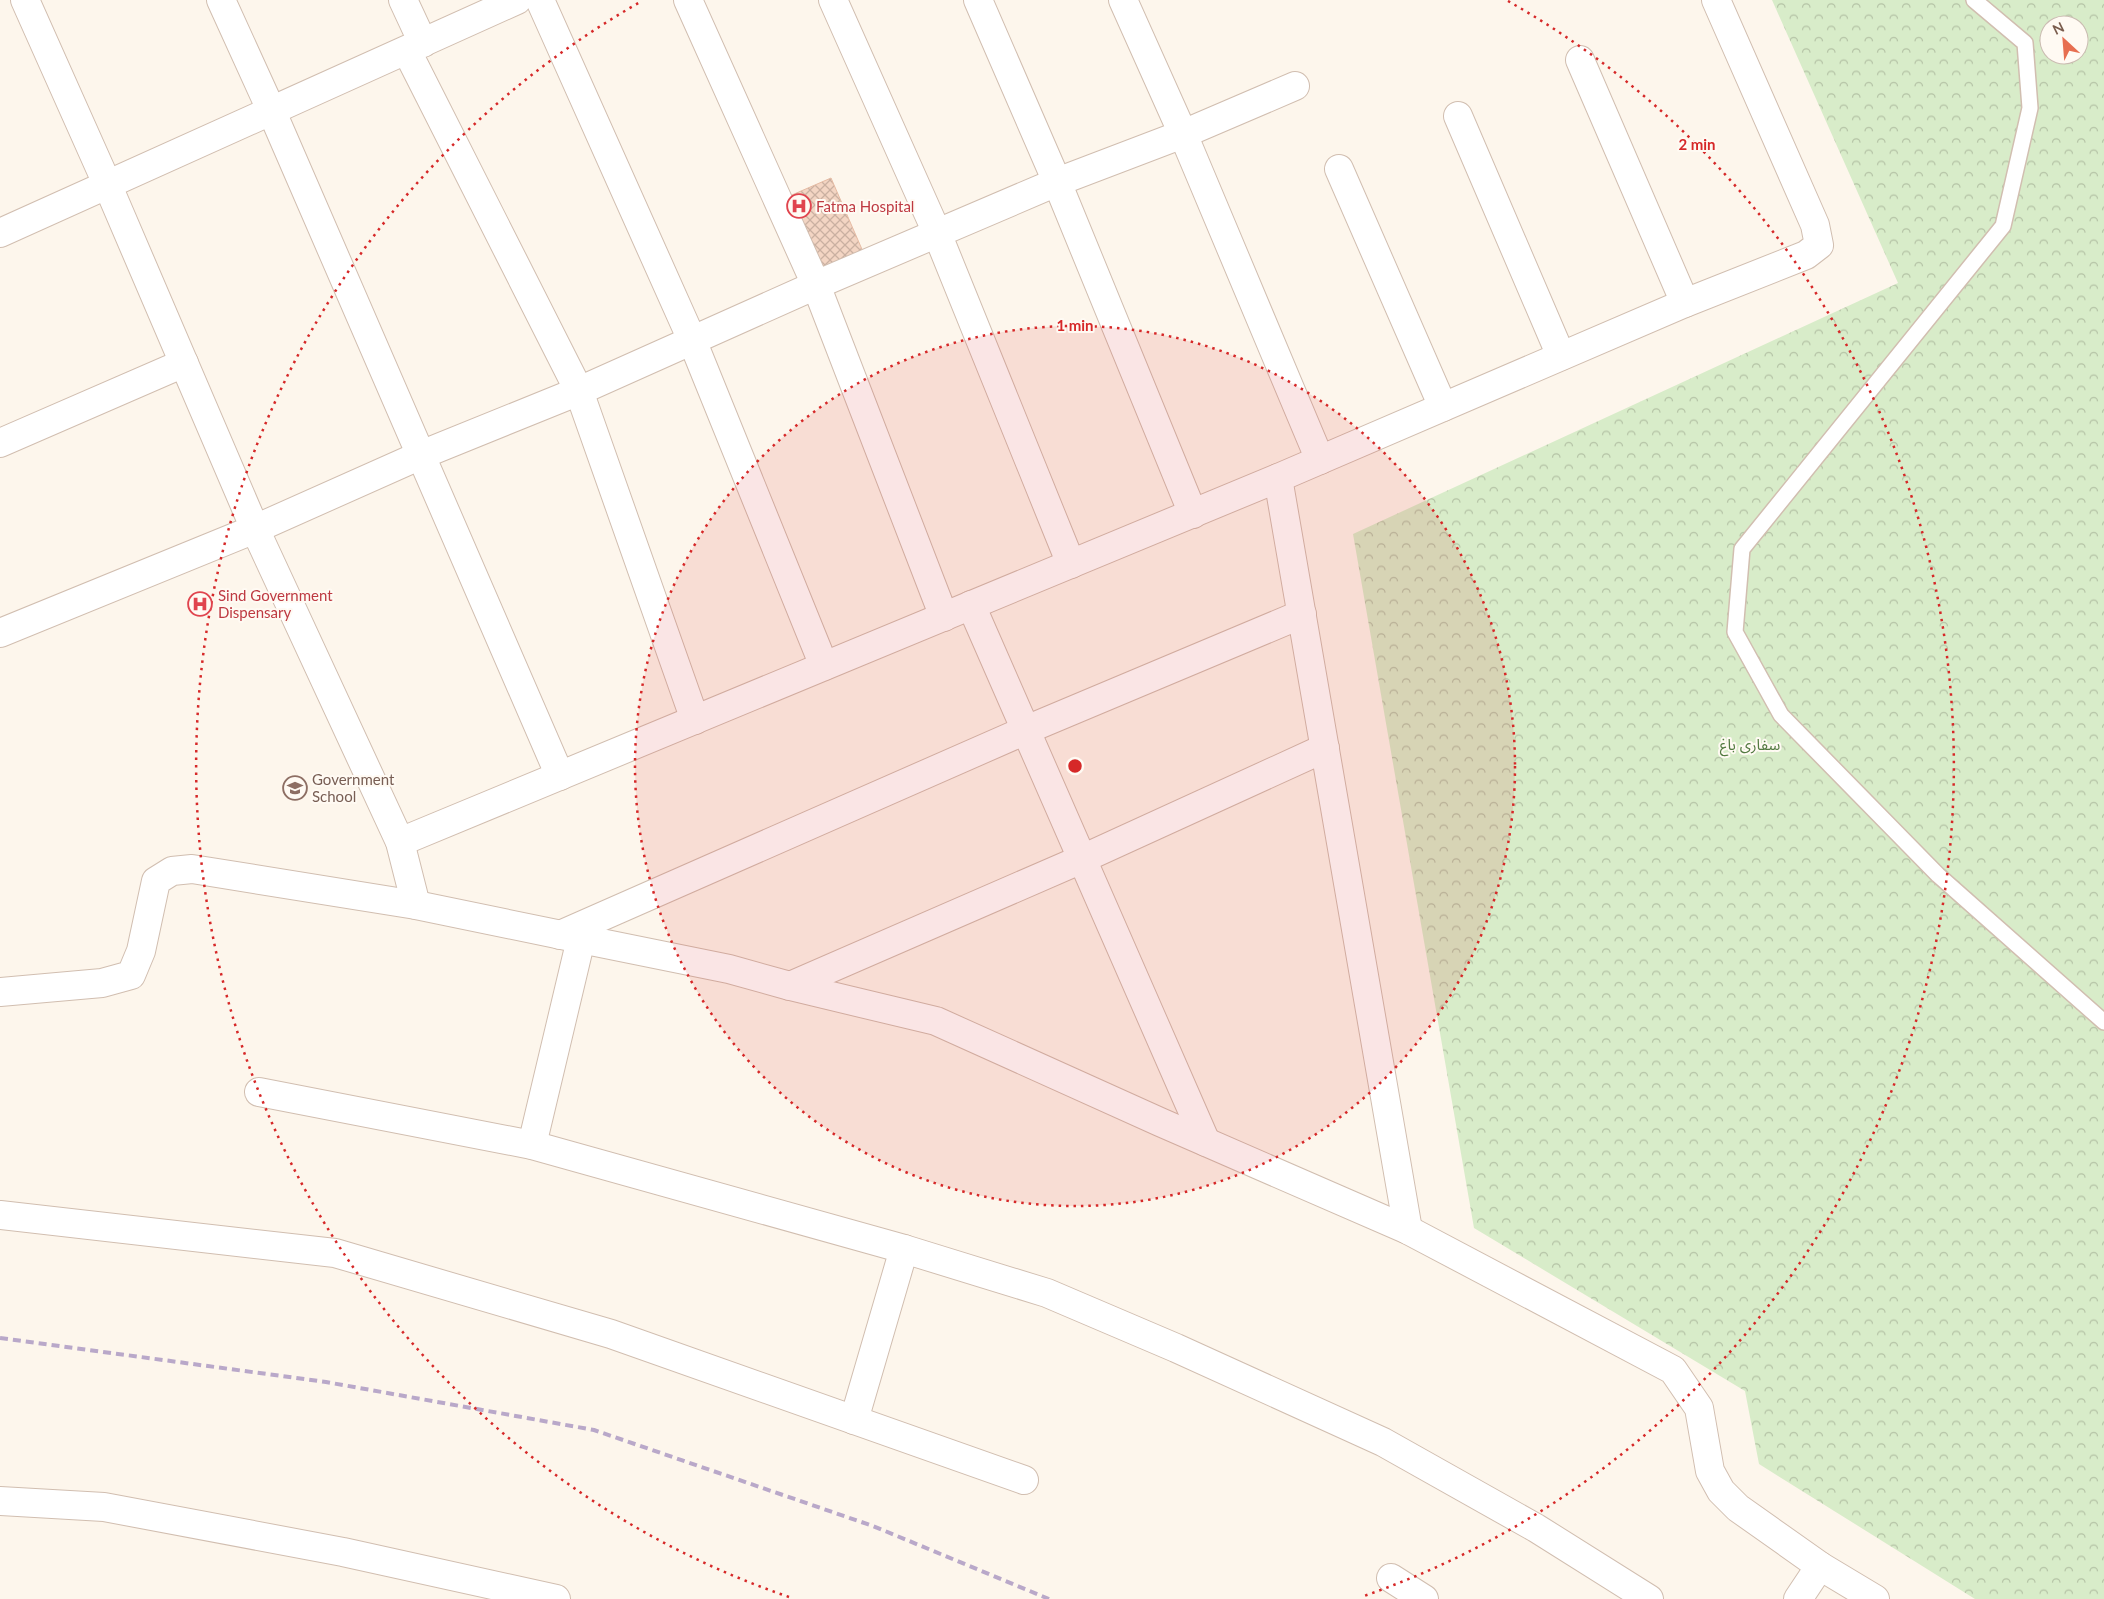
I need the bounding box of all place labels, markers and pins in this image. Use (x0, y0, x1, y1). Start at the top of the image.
hospital icon: Fatma Hospital (786, 193, 812, 219)
place label: Fatma Hospital (816, 197, 914, 215)
place label: Sind Government Dispensary (218, 586, 333, 621)
hospital icon: Sind Government Dispensary (187, 591, 213, 617)
centre of rings (1066, 757, 1084, 775)
place label: Government School (312, 770, 395, 805)
school or university icon: Government School (282, 775, 308, 801)

